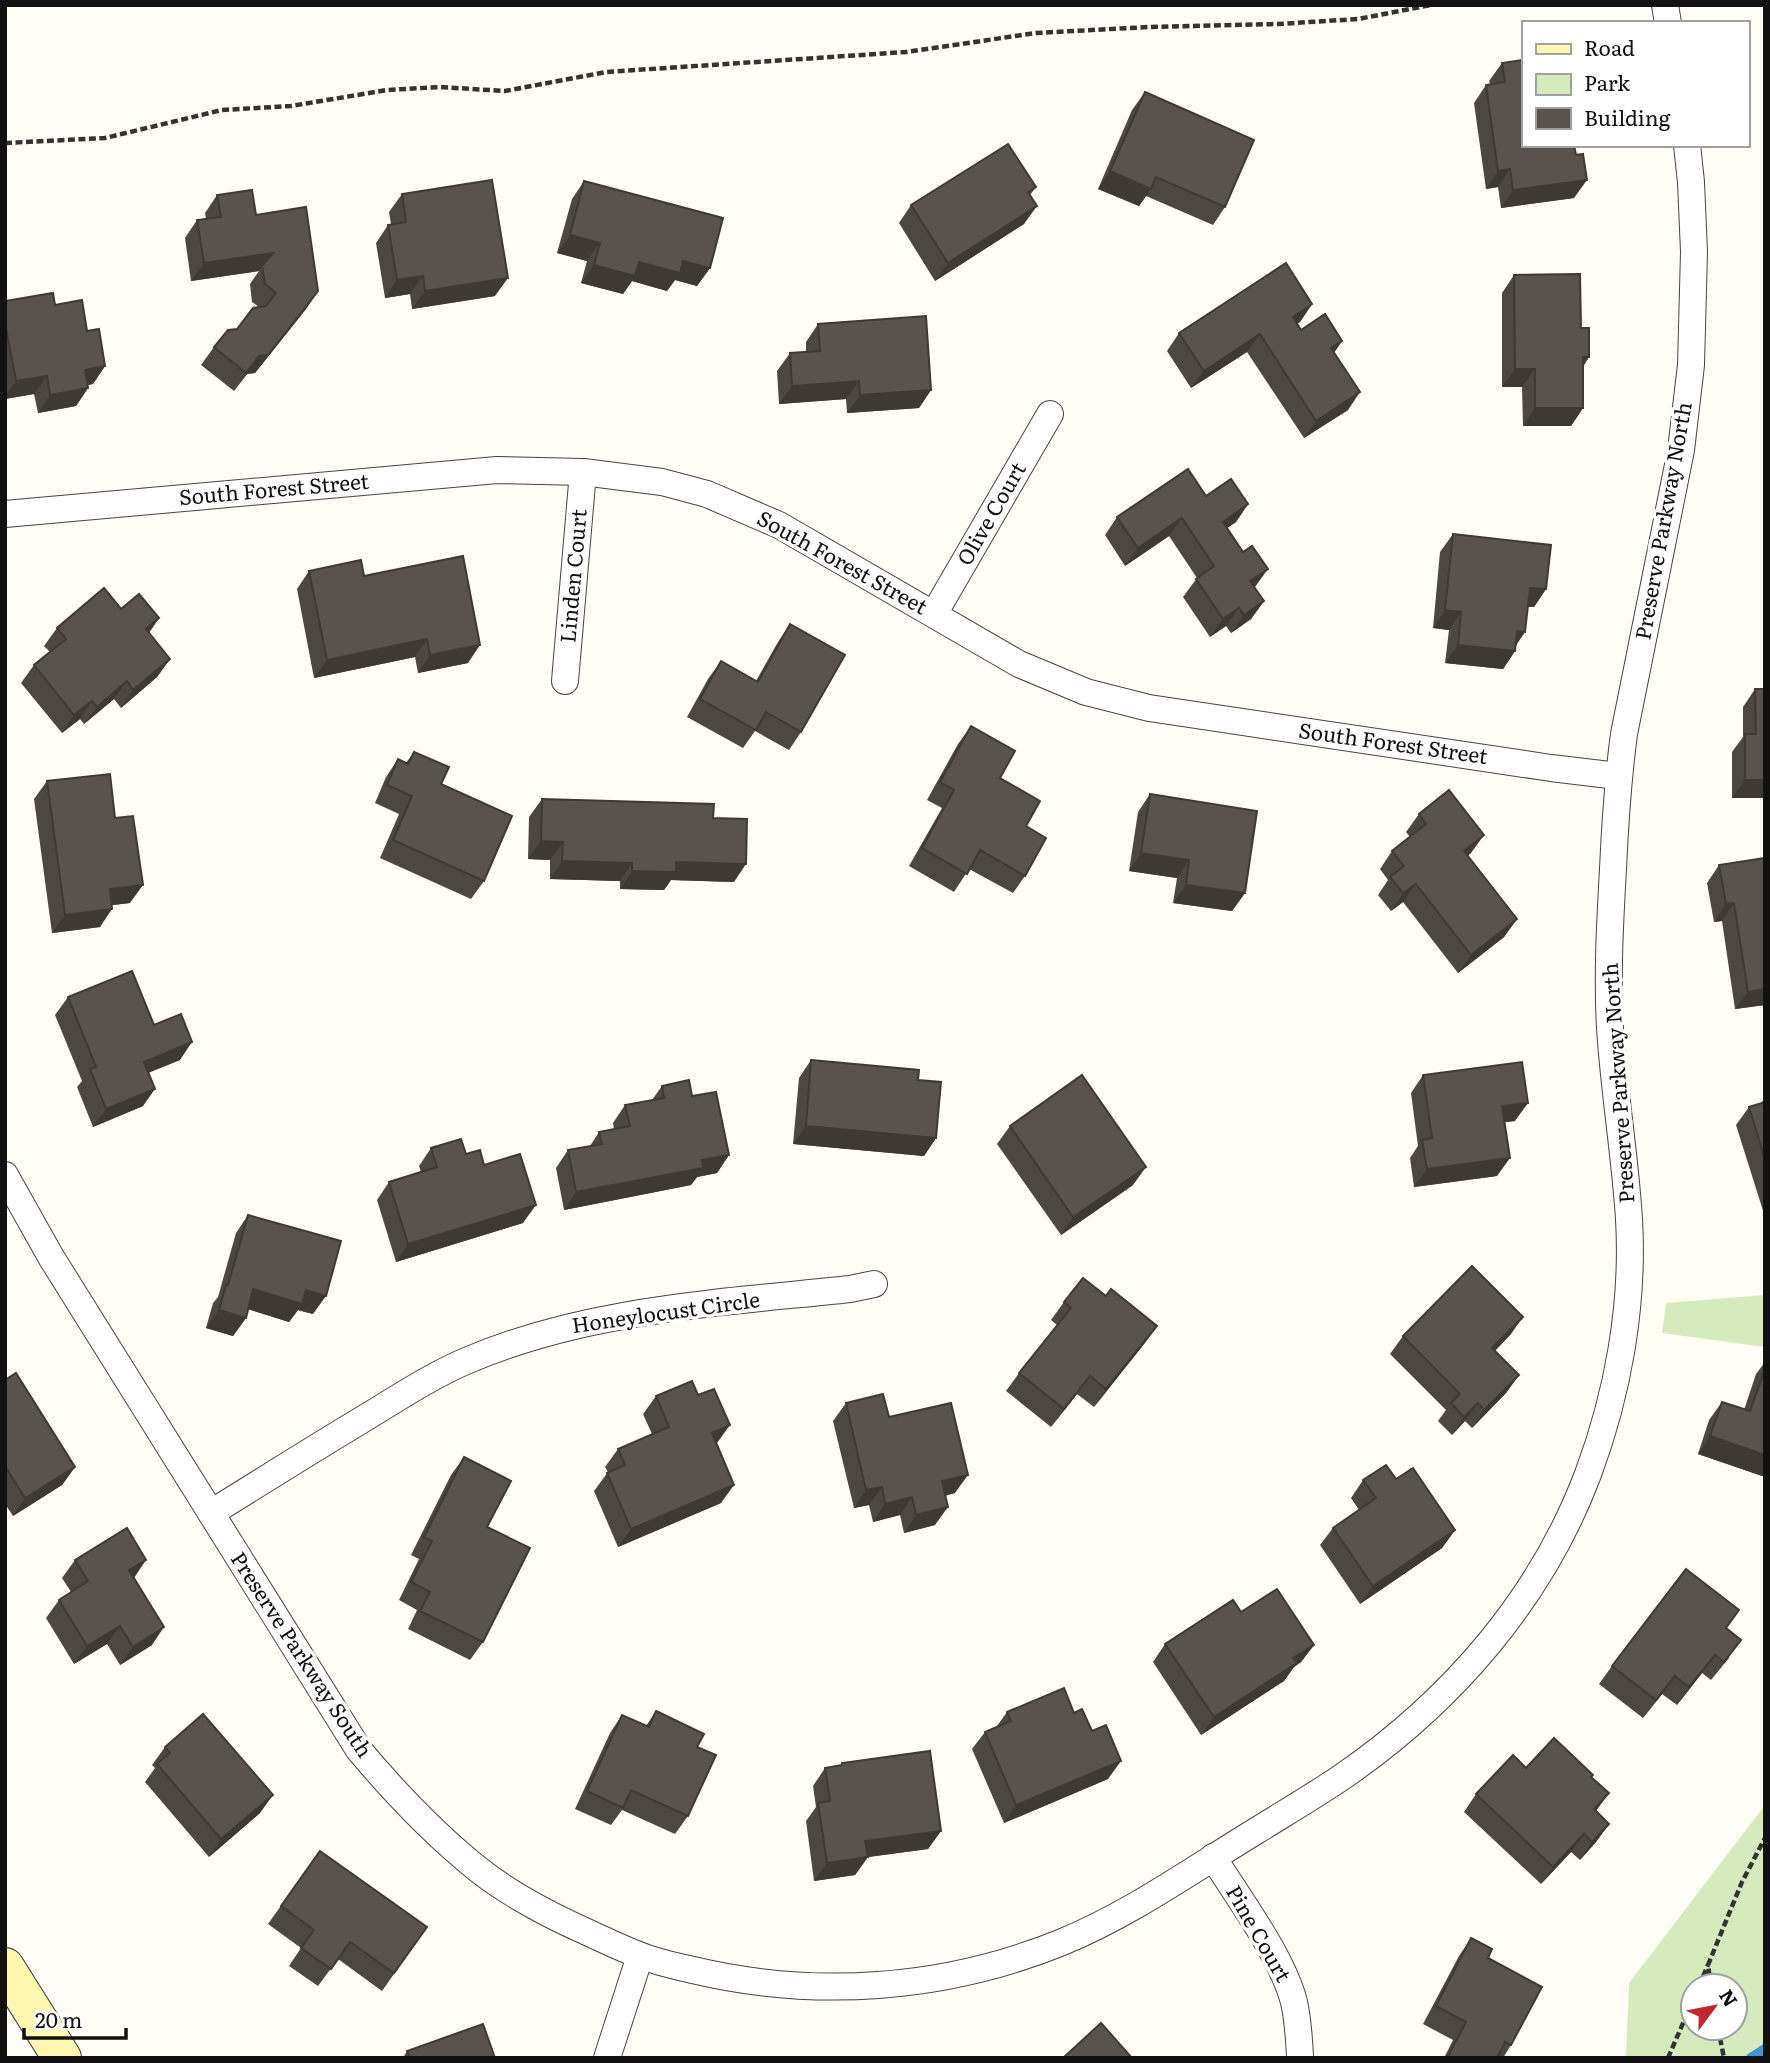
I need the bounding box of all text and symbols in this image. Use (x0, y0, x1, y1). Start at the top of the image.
legend (1522, 21, 1749, 147)
text: Road (1584, 31, 1635, 62)
text: Park (1584, 66, 1630, 97)
text: Building (1584, 101, 1671, 132)
street label: Preserve Parkway North (1625, 399, 1698, 642)
street label: Olive Court (948, 455, 1032, 570)
street label: South Forest Street (178, 464, 371, 511)
street label: South Forest Street (752, 501, 935, 621)
street label: Linden Court (550, 507, 593, 644)
street label: South Forest Street (1297, 713, 1490, 770)
street label: Preserve Parkway North (1593, 962, 1640, 1204)
street label: Honeylocust Circle (570, 1282, 762, 1339)
street label: Preserve Parkway South (225, 1545, 381, 1763)
street label: Pine Court (1220, 1879, 1301, 1987)
north arrow (1679, 1972, 1749, 2042)
text: N (1713, 1983, 1745, 2012)
scale bar (24, 1996, 126, 2040)
text: 20 m (35, 2003, 82, 2034)

